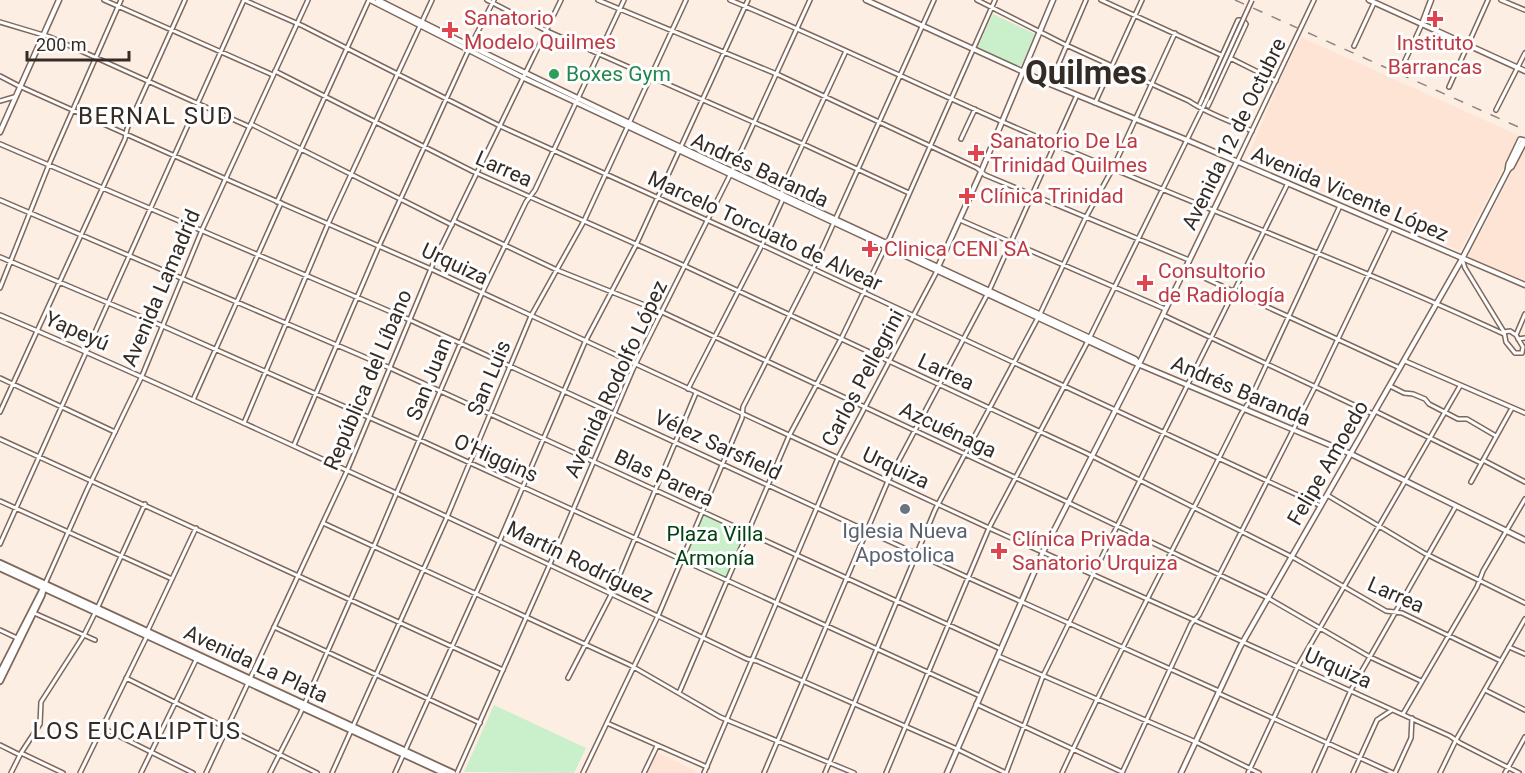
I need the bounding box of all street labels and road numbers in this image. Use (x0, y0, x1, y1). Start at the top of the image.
street label: Avenida 12 de Octubre (1177, 34, 1291, 234)
street label: Andrés Baranda (688, 128, 832, 212)
street label: Avenida Vicente López (1248, 142, 1452, 246)
street label: Larrea (472, 146, 536, 192)
street label: Marcelo Torcuato de Alvear (644, 166, 886, 296)
street label: Avenida Lamadrid (117, 206, 205, 370)
street label: Urquiza (418, 238, 492, 290)
street label: Avenida Rodolfo López (560, 277, 672, 481)
street label: República del Líbano (319, 286, 417, 474)
street label: Carlos Pellegrini (817, 305, 909, 451)
street label: Yapeyú (41, 306, 113, 356)
street label: San Juan (402, 334, 456, 424)
street label: San Luis (463, 337, 515, 419)
street label: Larrea (914, 349, 978, 395)
street label: Andrés Baranda (1168, 351, 1314, 431)
street label: Felipe Amoedo (1283, 396, 1373, 530)
street label: Azcuénaga (896, 397, 1000, 463)
street label: Vélez Sarsfield (651, 405, 785, 485)
street label: O'Higgins (450, 429, 542, 487)
street label: Urquiza (859, 442, 933, 494)
street label: Blas Parera (611, 445, 717, 511)
street label: Martín Rodríguez (503, 516, 657, 608)
street label: Larrea (1364, 572, 1428, 618)
street label: Avenida La Plata (180, 620, 332, 708)
street label: Urquiza (1301, 643, 1375, 693)

